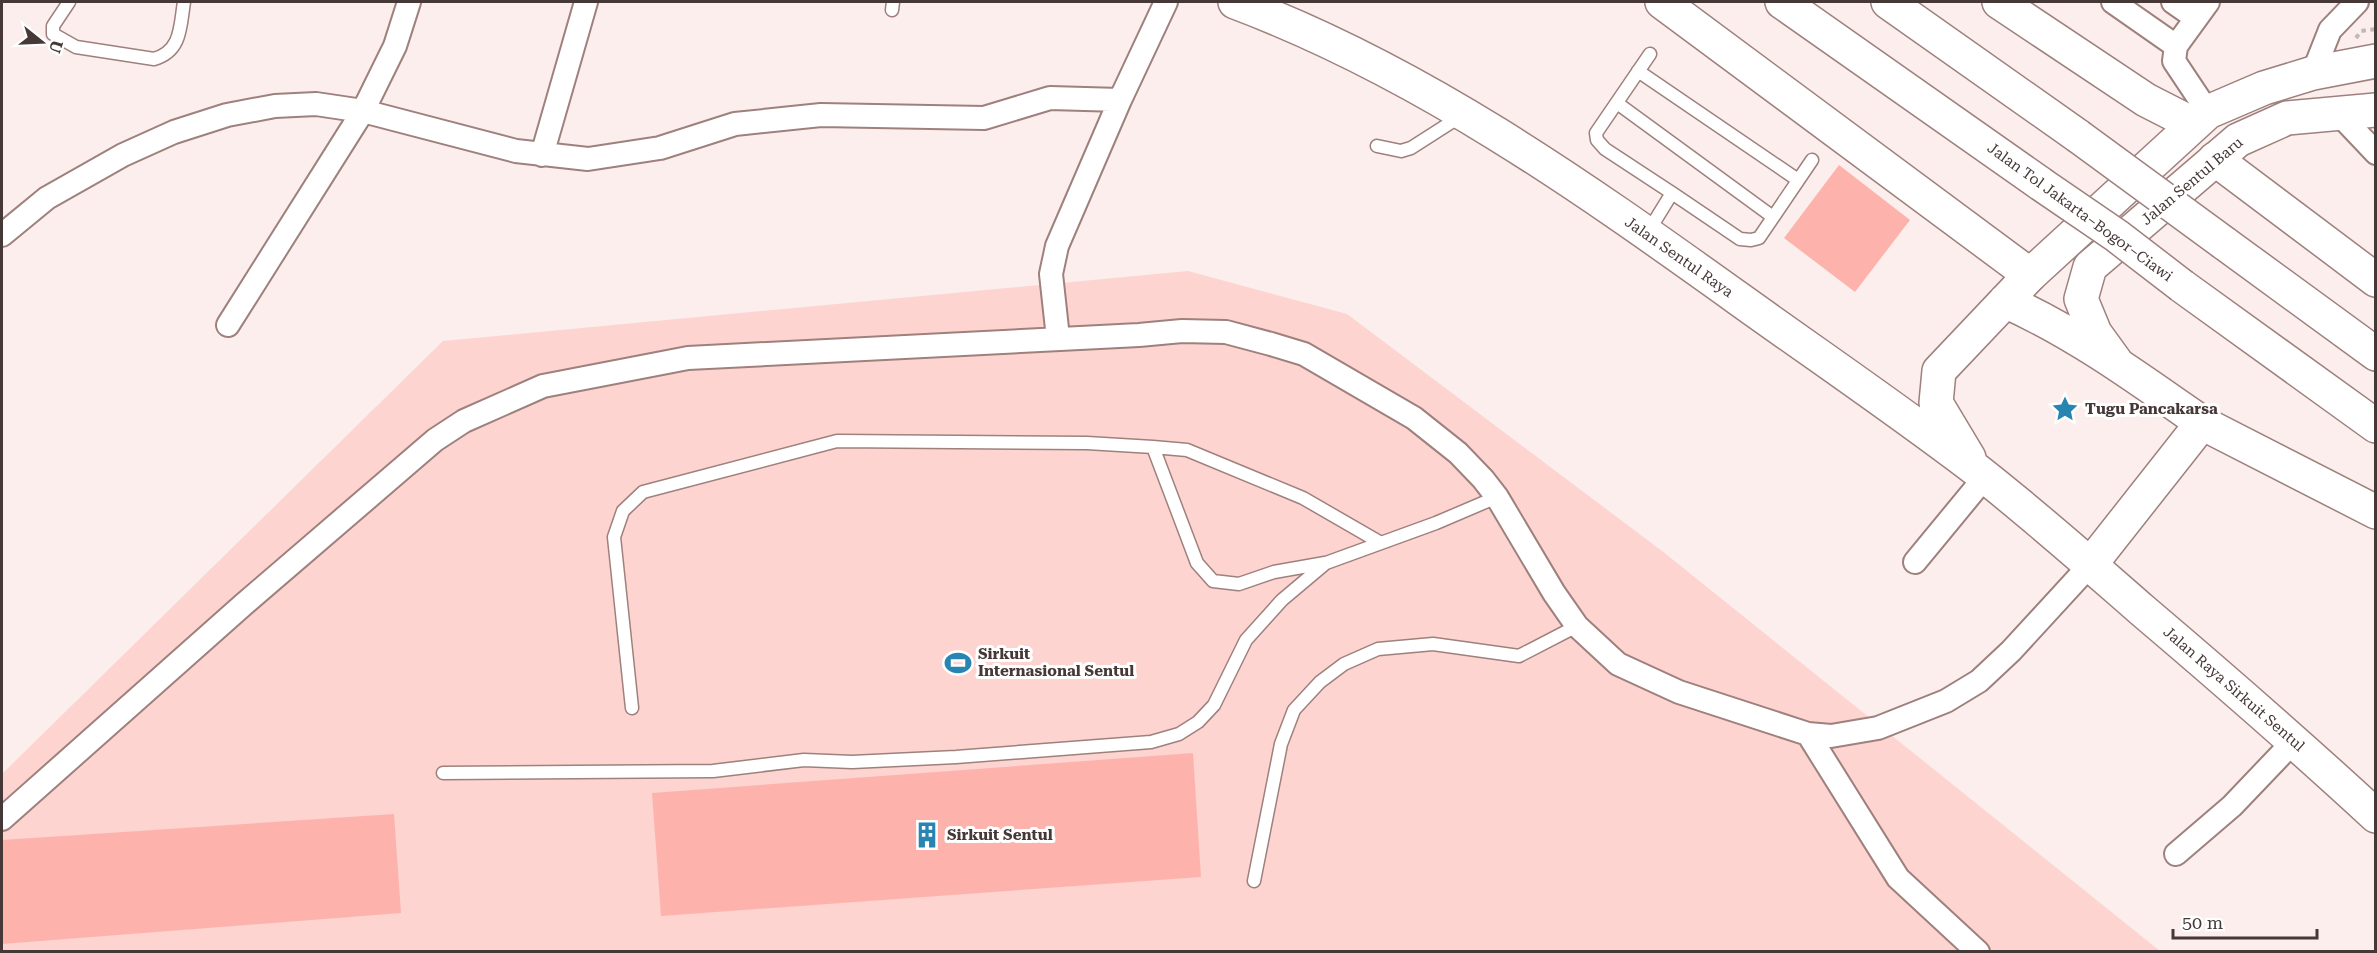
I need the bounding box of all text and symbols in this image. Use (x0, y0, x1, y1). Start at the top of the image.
north arrow (12, 12, 72, 72)
text: U (45, 38, 67, 55)
street label: Jalan Sentul Baru (2138, 133, 2247, 229)
street label: Jalan Tol Jakarta–Bogor–Ciawi (1984, 139, 2176, 285)
street label: Jalan Sentul Raya (1621, 213, 1737, 301)
place icon: Tugu Pancakarsa (2050, 394, 2080, 424)
place label: Tugu Pancakarsa (2085, 400, 2218, 418)
street label: Jalan Raya Sirkuit Sentul (2160, 623, 2309, 755)
place label: Sirkuit Internasional Sentul (978, 645, 1134, 680)
sports icon: Sirkuit Internasional Sentul (943, 648, 973, 678)
building icon: Sirkuit Sentul (912, 820, 942, 850)
place label: Sirkuit Sentul (947, 826, 1053, 844)
scale bar (2173, 902, 2317, 940)
text: 50 m (2182, 912, 2223, 933)

